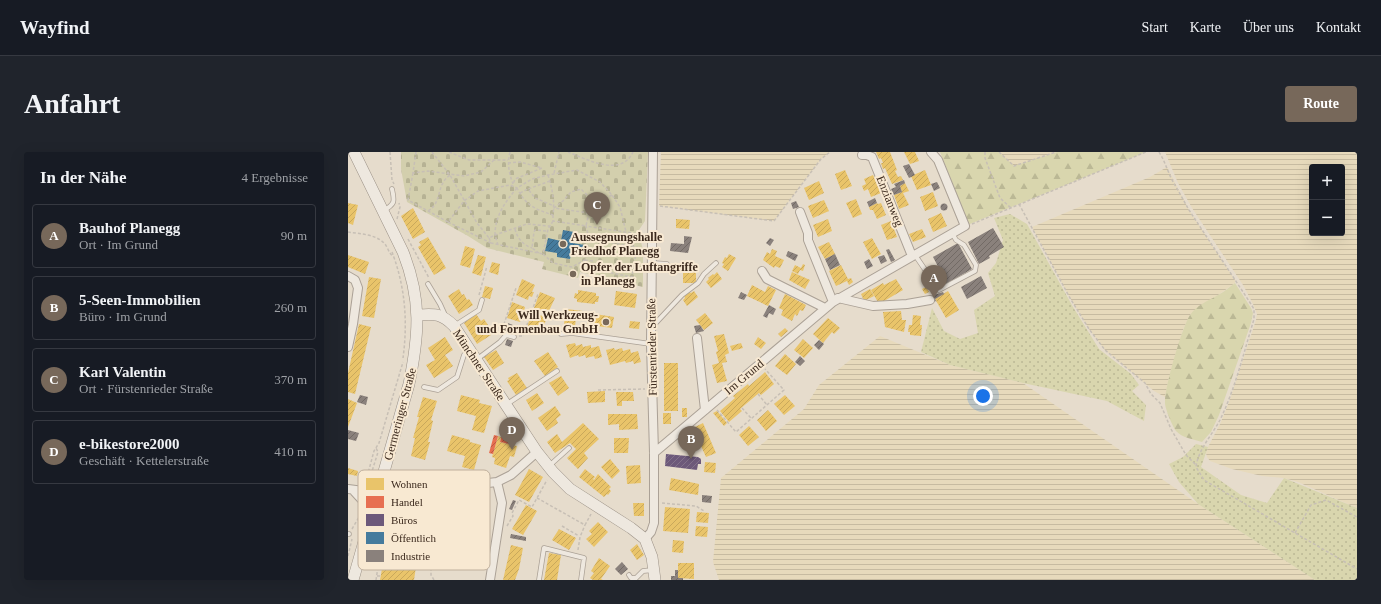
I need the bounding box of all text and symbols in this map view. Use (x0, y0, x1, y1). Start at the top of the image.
text: Wayfind (20, 17, 90, 38)
text: Start (1141, 20, 1168, 35)
text: Karte (1190, 20, 1221, 35)
text: Über uns (1243, 20, 1294, 35)
text: Kontakt (1316, 20, 1361, 35)
button: Route (1285, 86, 1357, 122)
text: Anfahrt (24, 88, 120, 119)
map controls (1309, 164, 1345, 236)
button: + (1309, 164, 1345, 200)
text: In der Nähe (40, 168, 127, 187)
text: 4 Ergebnisse (241, 170, 308, 185)
street label: Enzianweg (874, 174, 906, 228)
pin: C (584, 192, 610, 225)
button: − (1309, 200, 1345, 236)
text: Bauhof Planegg (79, 220, 180, 236)
text: A (49, 228, 59, 243)
text: 90 m (281, 228, 307, 243)
place label: Aussegnungshalle Friedhof Planegg (571, 230, 663, 258)
text: Ort · Im Grund (79, 237, 158, 252)
marker: Aussegnungshalle Friedhof Planegg (558, 239, 568, 249)
place label: Opfer der Luftangriffe in Planegg (581, 260, 699, 288)
pin: A (921, 265, 947, 298)
marker: Opfer der Luftangriffe in Planegg (568, 269, 578, 279)
text: 5-Seen-Immobilien (79, 292, 201, 308)
street label: Fürstenrieder Straße (644, 298, 660, 396)
text: B (50, 300, 58, 315)
text: 260 m (274, 300, 307, 315)
place label: Will Werkzeug- und Formenbau GmbH (477, 308, 599, 336)
text: Büro · Im Grund (79, 309, 167, 324)
marker: Will Werkzeug- und Formenbau GmbH (601, 317, 611, 327)
street label: Münchner Straße (450, 327, 508, 403)
street label: Im Grund (721, 357, 767, 397)
text: Karl Valentin (79, 364, 166, 380)
street label: Germeringer Straße (381, 366, 419, 462)
text: C (49, 372, 59, 387)
text: 370 m (274, 372, 307, 387)
text: Ort · Fürstenrieder Straße (79, 381, 213, 396)
your location (973, 386, 993, 406)
pin: D (499, 417, 525, 450)
pin: B (678, 426, 704, 459)
text: e-bikestore2000 (79, 436, 180, 452)
text: D (49, 444, 59, 459)
text: 410 m (274, 444, 307, 459)
text: Geschäft · Kettelerstraße (79, 453, 209, 468)
legend (358, 470, 490, 570)
text: Wohnen (391, 478, 428, 490)
text: Handel (391, 496, 423, 508)
text: Büros (391, 514, 417, 526)
text: Öffentlich (391, 532, 437, 544)
text: Industrie (391, 550, 430, 562)

